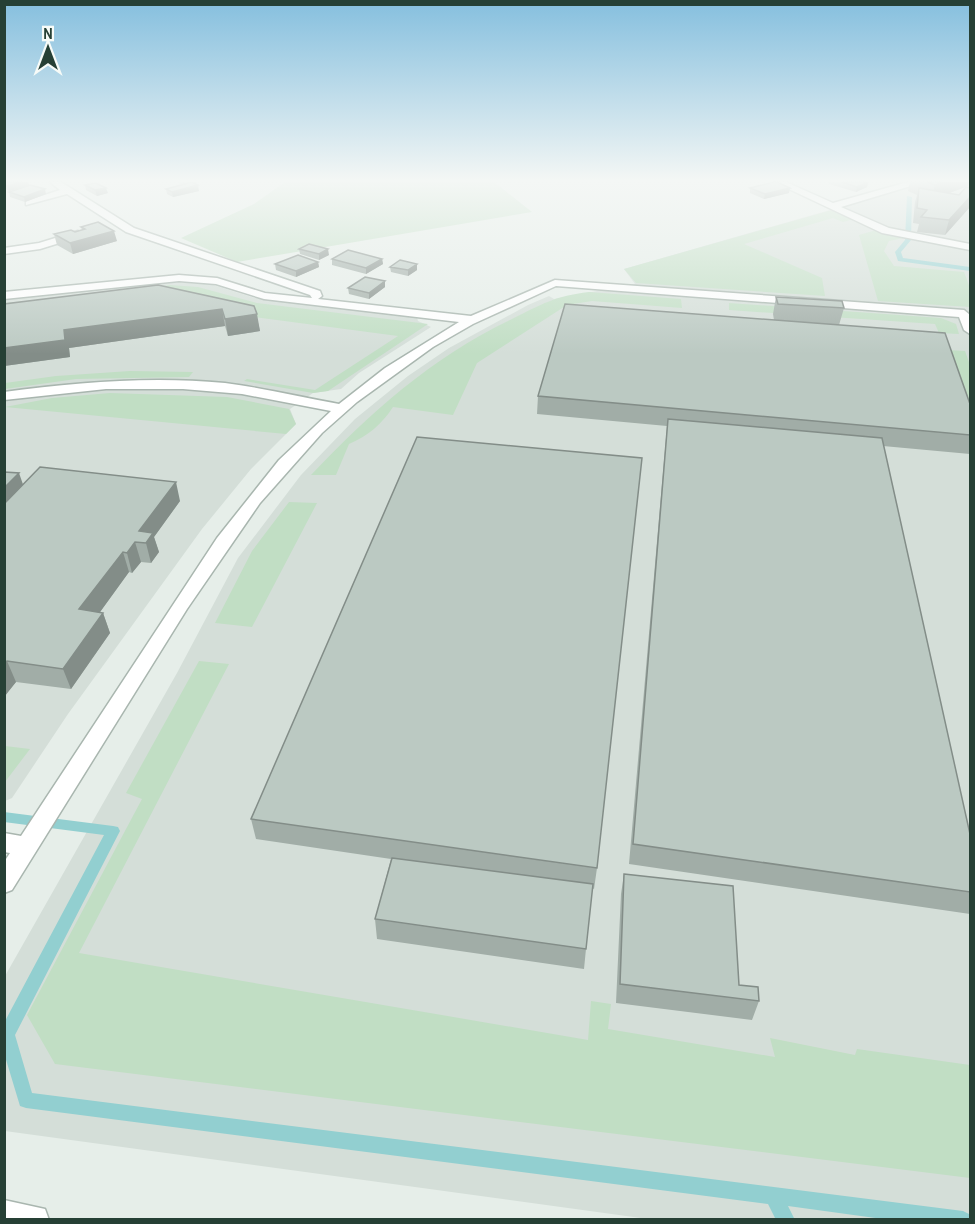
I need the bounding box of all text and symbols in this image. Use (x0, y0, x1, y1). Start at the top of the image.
north arrow (18, 18, 78, 78)
text: N (43, 22, 53, 44)

